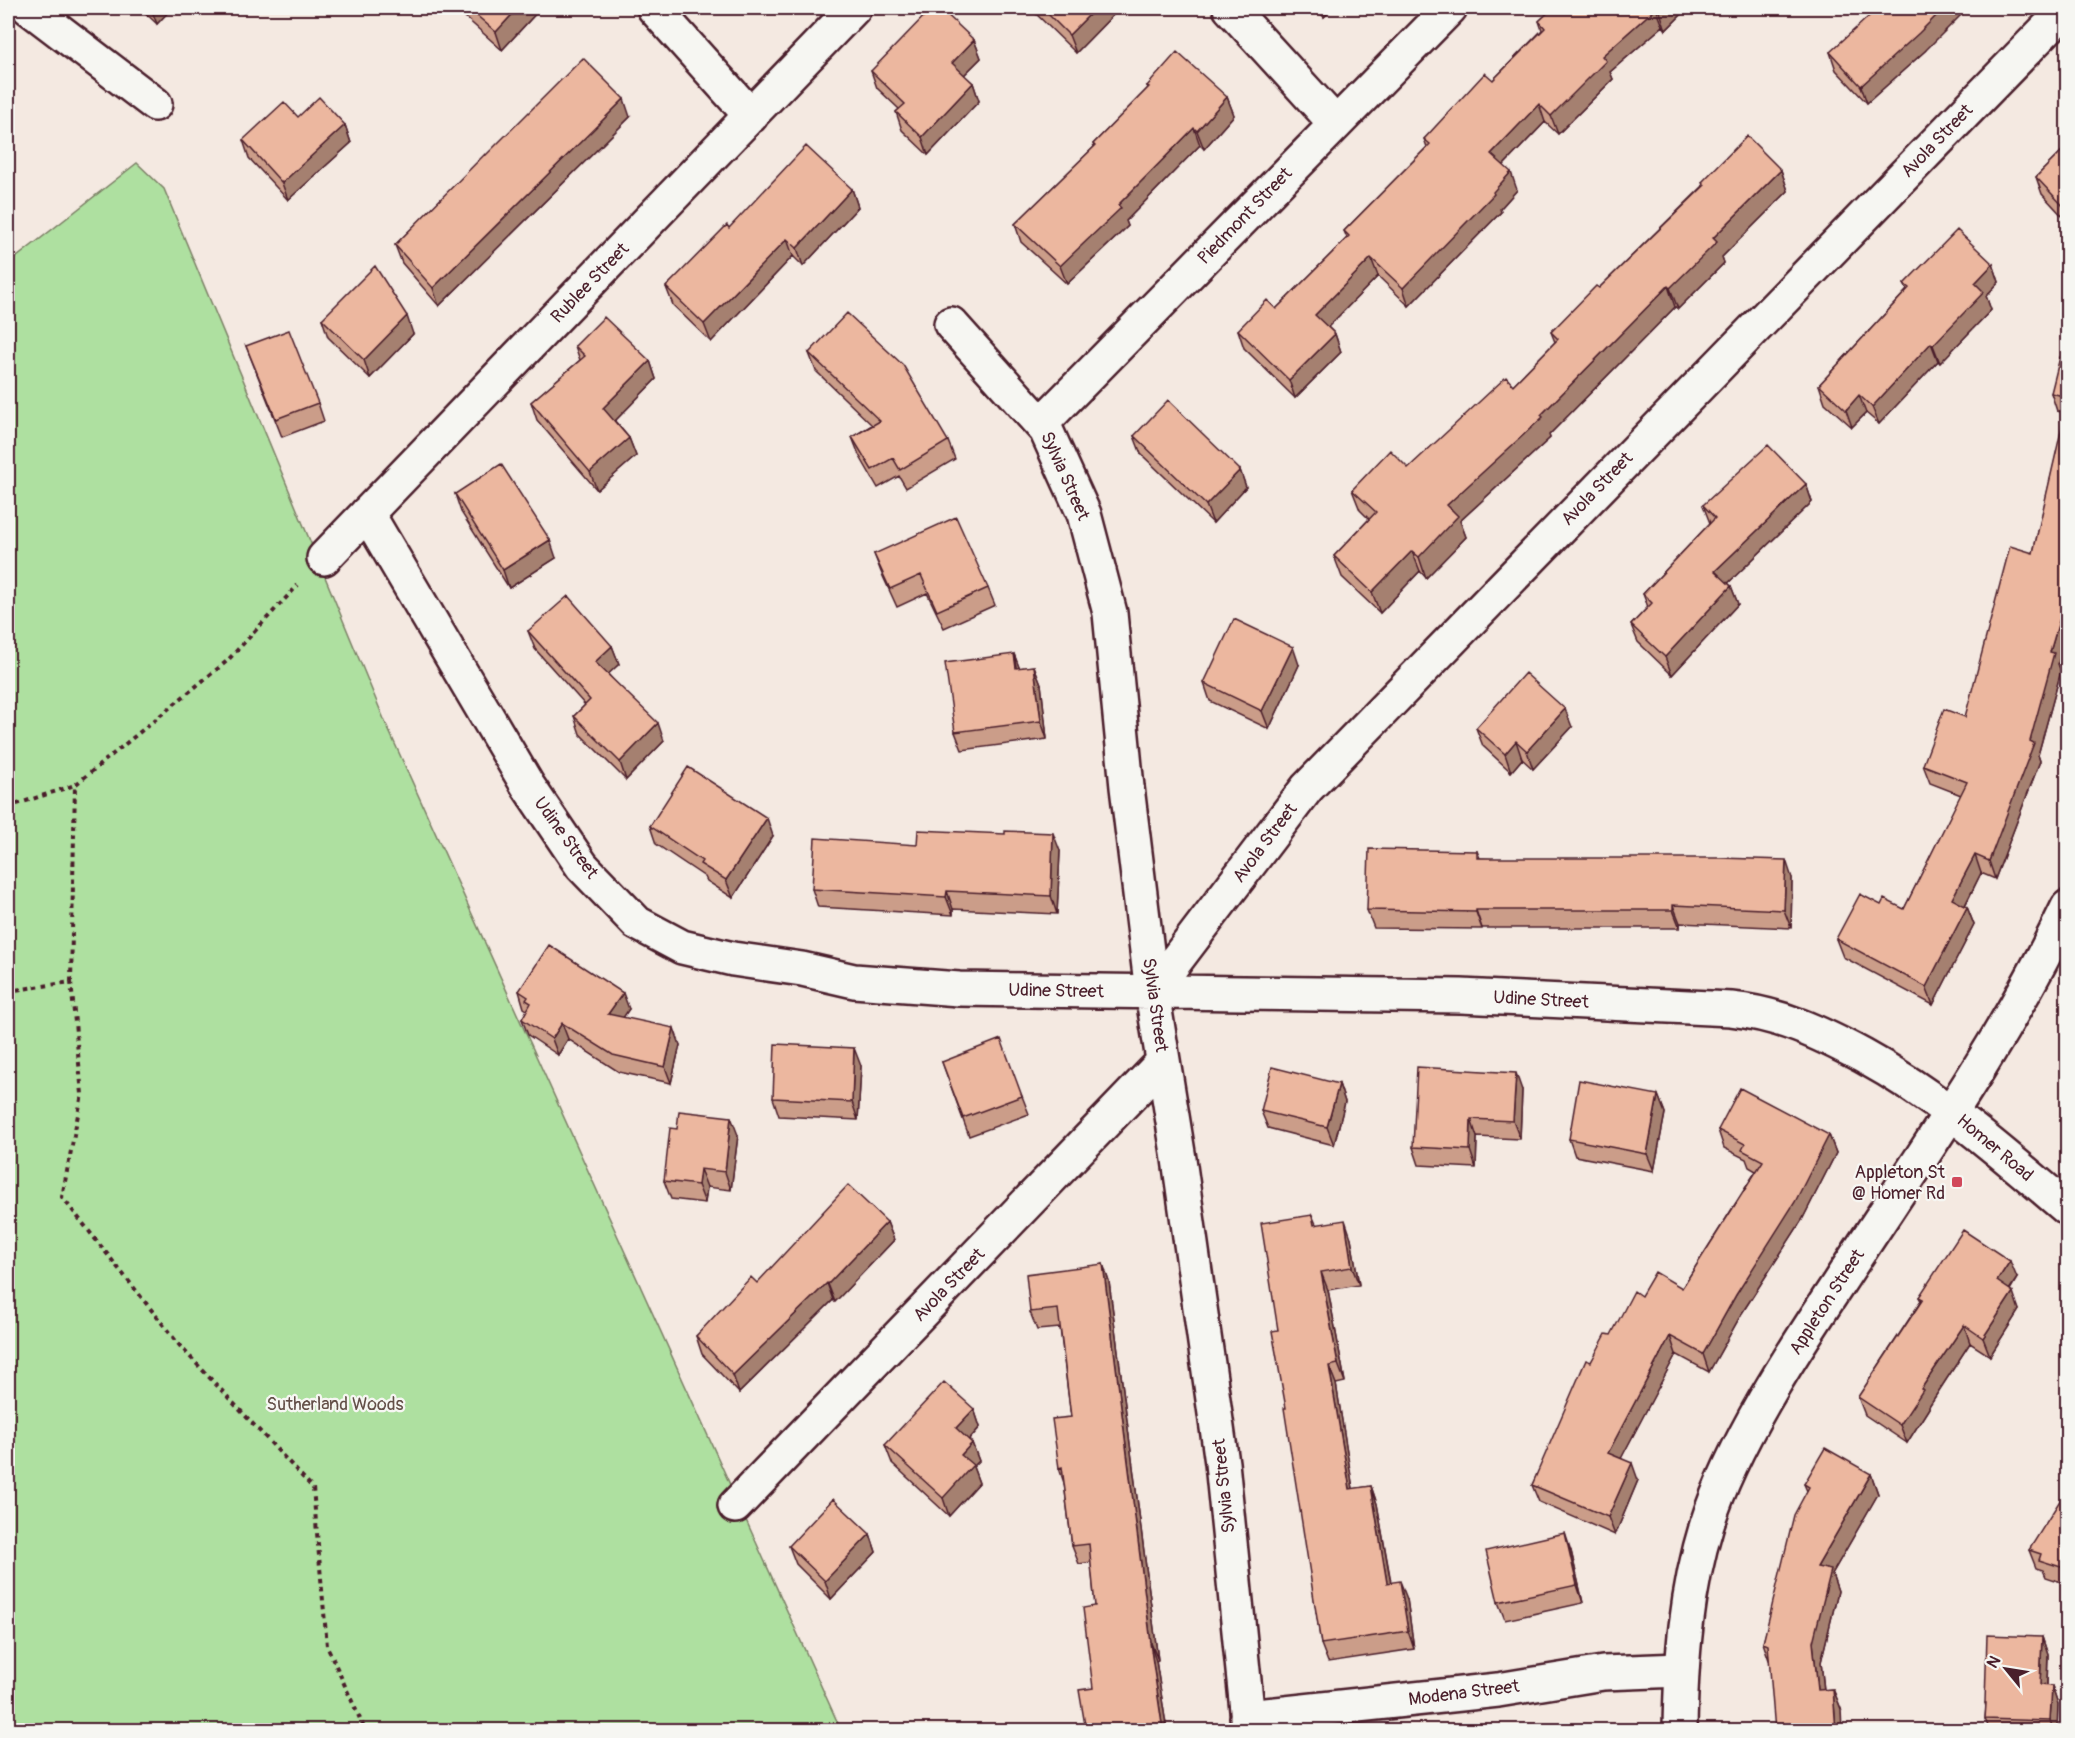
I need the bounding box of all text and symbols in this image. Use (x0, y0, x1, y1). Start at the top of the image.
street label: Avola Street (1896, 99, 1978, 183)
street label: Piedmont Street (1193, 162, 1298, 269)
street label: Rublee Street (546, 237, 635, 328)
street label: Sylvia Street (1035, 428, 1095, 525)
street label: Avola Street (1556, 447, 1638, 531)
street label: Udine Street (529, 793, 604, 884)
street label: Avola Street (1228, 798, 1303, 887)
street label: Sylvia Street (1137, 956, 1173, 1054)
street label: Udine Street (1008, 979, 1105, 1003)
street label: Udine Street (1493, 986, 1590, 1014)
street label: Homer Road (1952, 1109, 2038, 1187)
place label: Appleton St @ Homer Rd (1852, 1161, 1946, 1205)
marker: Appleton St @ Homer Rd (1950, 1175, 1964, 1189)
street label: Avola Street (908, 1243, 990, 1327)
street label: Appleton Street (1784, 1244, 1870, 1359)
park label: Sutherland Woods (266, 1393, 404, 1416)
street label: Sylvia Street (1208, 1437, 1240, 1534)
north arrow (1976, 1639, 2036, 1699)
text: N (1983, 1652, 2005, 1672)
street label: Modena Street (1407, 1675, 1521, 1711)

